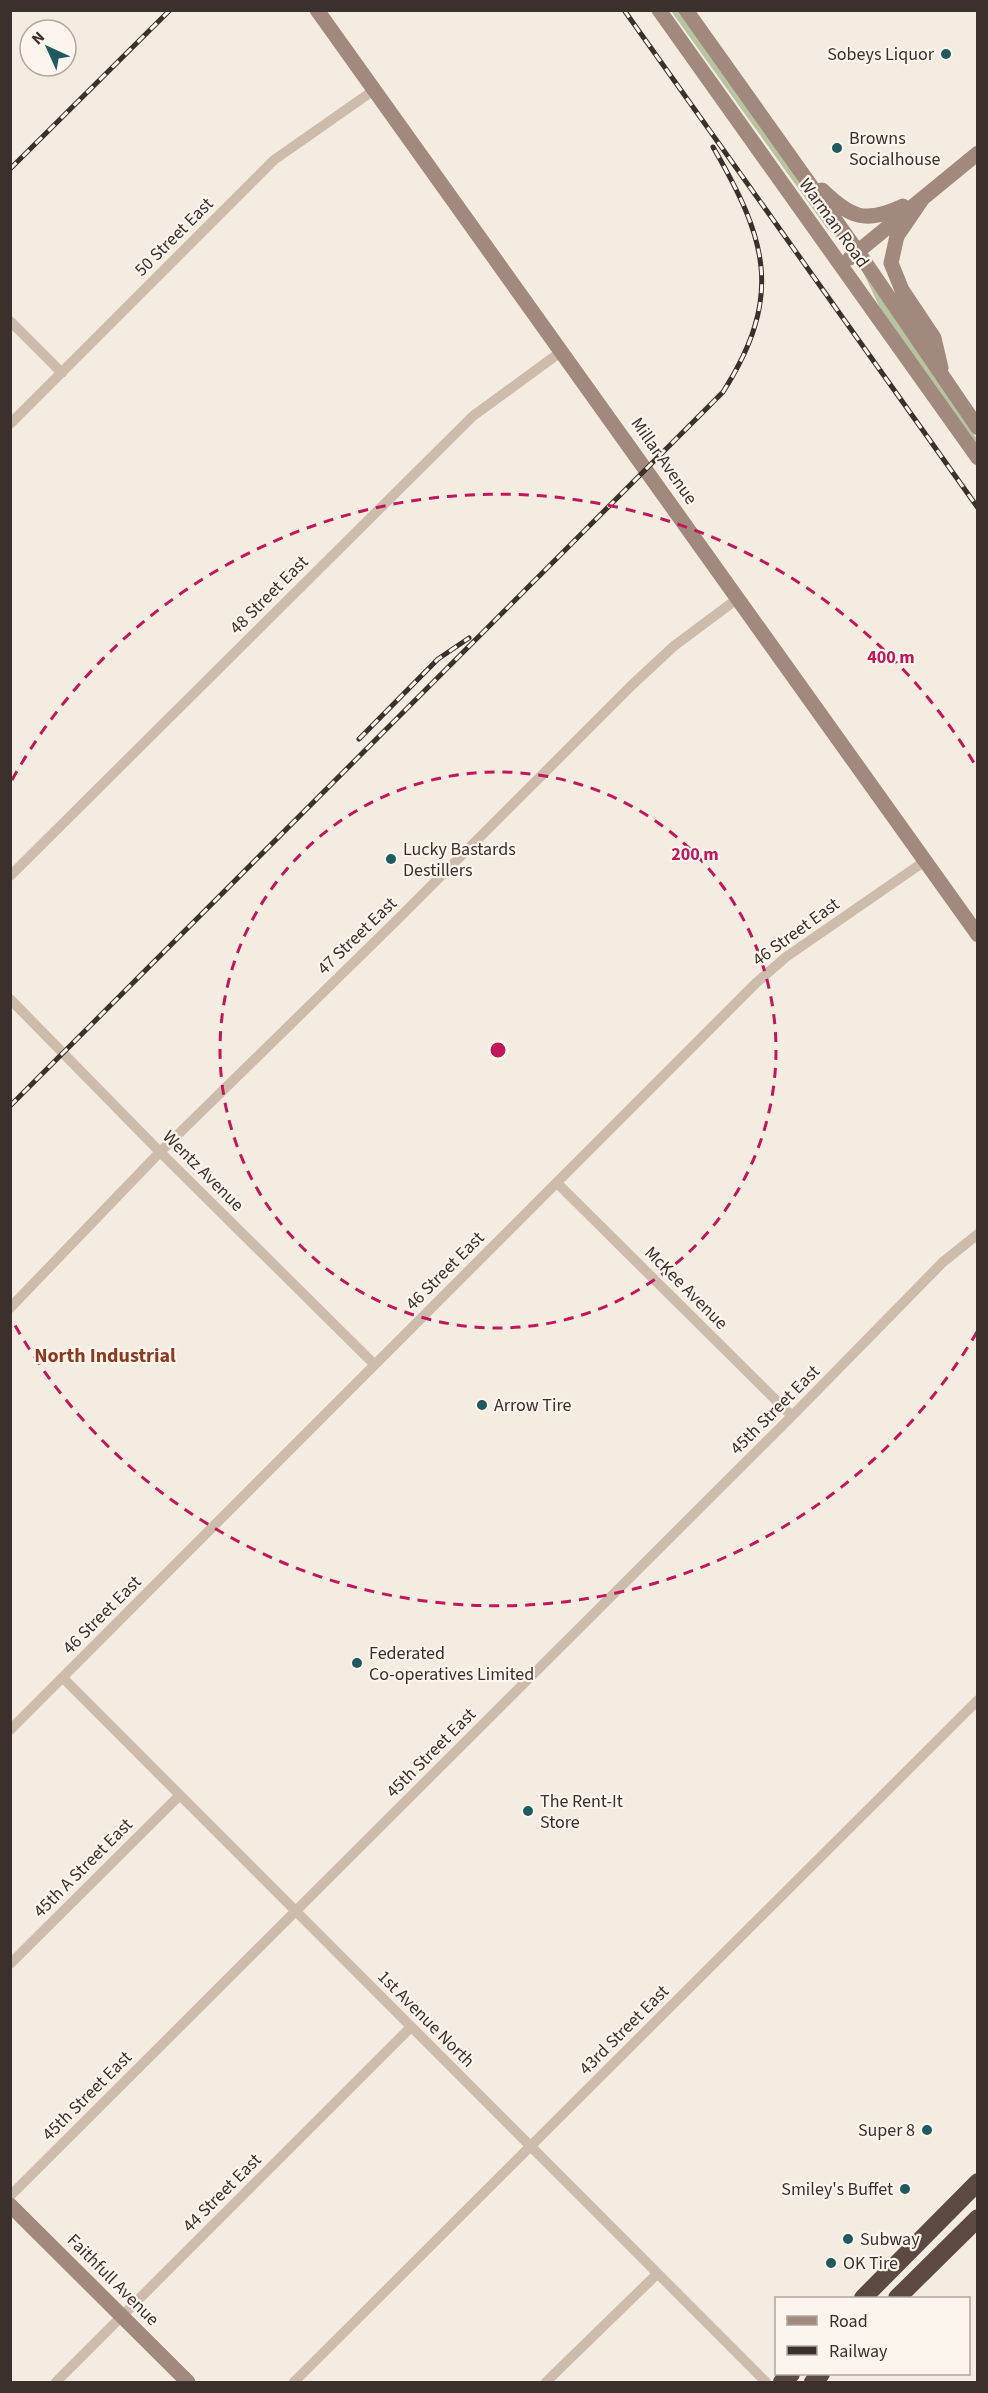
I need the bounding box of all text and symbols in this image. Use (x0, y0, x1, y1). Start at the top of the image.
north arrow (18, 18, 78, 78)
text: N (27, 27, 50, 50)
place label: Sobeys Liquor (827, 42, 935, 67)
marker: Sobeys Liquor (939, 47, 953, 61)
place label: Browns Socialhouse (849, 126, 941, 172)
marker: Browns Socialhouse (830, 141, 844, 155)
street label: Warman Road (793, 173, 875, 273)
street label: 50 Street East (129, 192, 219, 282)
street label: Millar Avenue (625, 412, 703, 510)
street label: 48 Street East (224, 550, 314, 640)
text: 400 m (867, 645, 915, 670)
place label: Lucky Bastards Destillers (403, 837, 516, 883)
text: 200 m (671, 842, 719, 867)
marker: Lucky Bastards Destillers (384, 852, 398, 866)
street label: 47 Street East (312, 892, 402, 980)
street label: 46 Street East (747, 892, 845, 972)
centre of rings (488, 1040, 508, 1060)
street label: Wentz Avenue (157, 1125, 249, 1217)
street label: 46 Street East (400, 1226, 490, 1316)
street label: McKee Avenue (639, 1241, 733, 1335)
district label: North Industrial (34, 1342, 176, 1370)
street label: 45th Street East (724, 1359, 826, 1461)
place label: Arrow Tire (494, 1393, 571, 1418)
marker: Arrow Tire (475, 1398, 489, 1412)
street label: 46 Street East (57, 1570, 147, 1660)
place label: Federated Co-operatives Limited (369, 1641, 534, 1687)
marker: Federated Co-operatives Limited (350, 1656, 364, 1670)
street label: 45th Street East (380, 1702, 482, 1804)
place label: The Rent-It Store (540, 1789, 623, 1835)
marker: The Rent-It Store (521, 1804, 535, 1818)
street label: 45th A Street East (28, 1813, 138, 1923)
street label: 1st Avenue North (372, 1965, 480, 2073)
street label: 43rd Street East (573, 1979, 675, 2081)
street label: 45th Street East (36, 2045, 138, 2147)
place label: Super 8 (858, 2118, 915, 2143)
marker: Super 8 (920, 2123, 934, 2137)
street label: 44 Street East (177, 2148, 267, 2238)
place label: Smiley's Buffet (781, 2177, 893, 2202)
marker: Smiley's Buffet (898, 2182, 912, 2196)
place label: Subway (860, 2227, 920, 2252)
street label: Faithfull Avenue (61, 2228, 165, 2332)
marker: Subway (841, 2232, 855, 2246)
place label: OK Tire (843, 2251, 898, 2276)
marker: OK Tire (824, 2256, 838, 2270)
legend (775, 2297, 970, 2375)
text: Road (829, 2309, 868, 2334)
text: Railway (829, 2339, 888, 2364)

